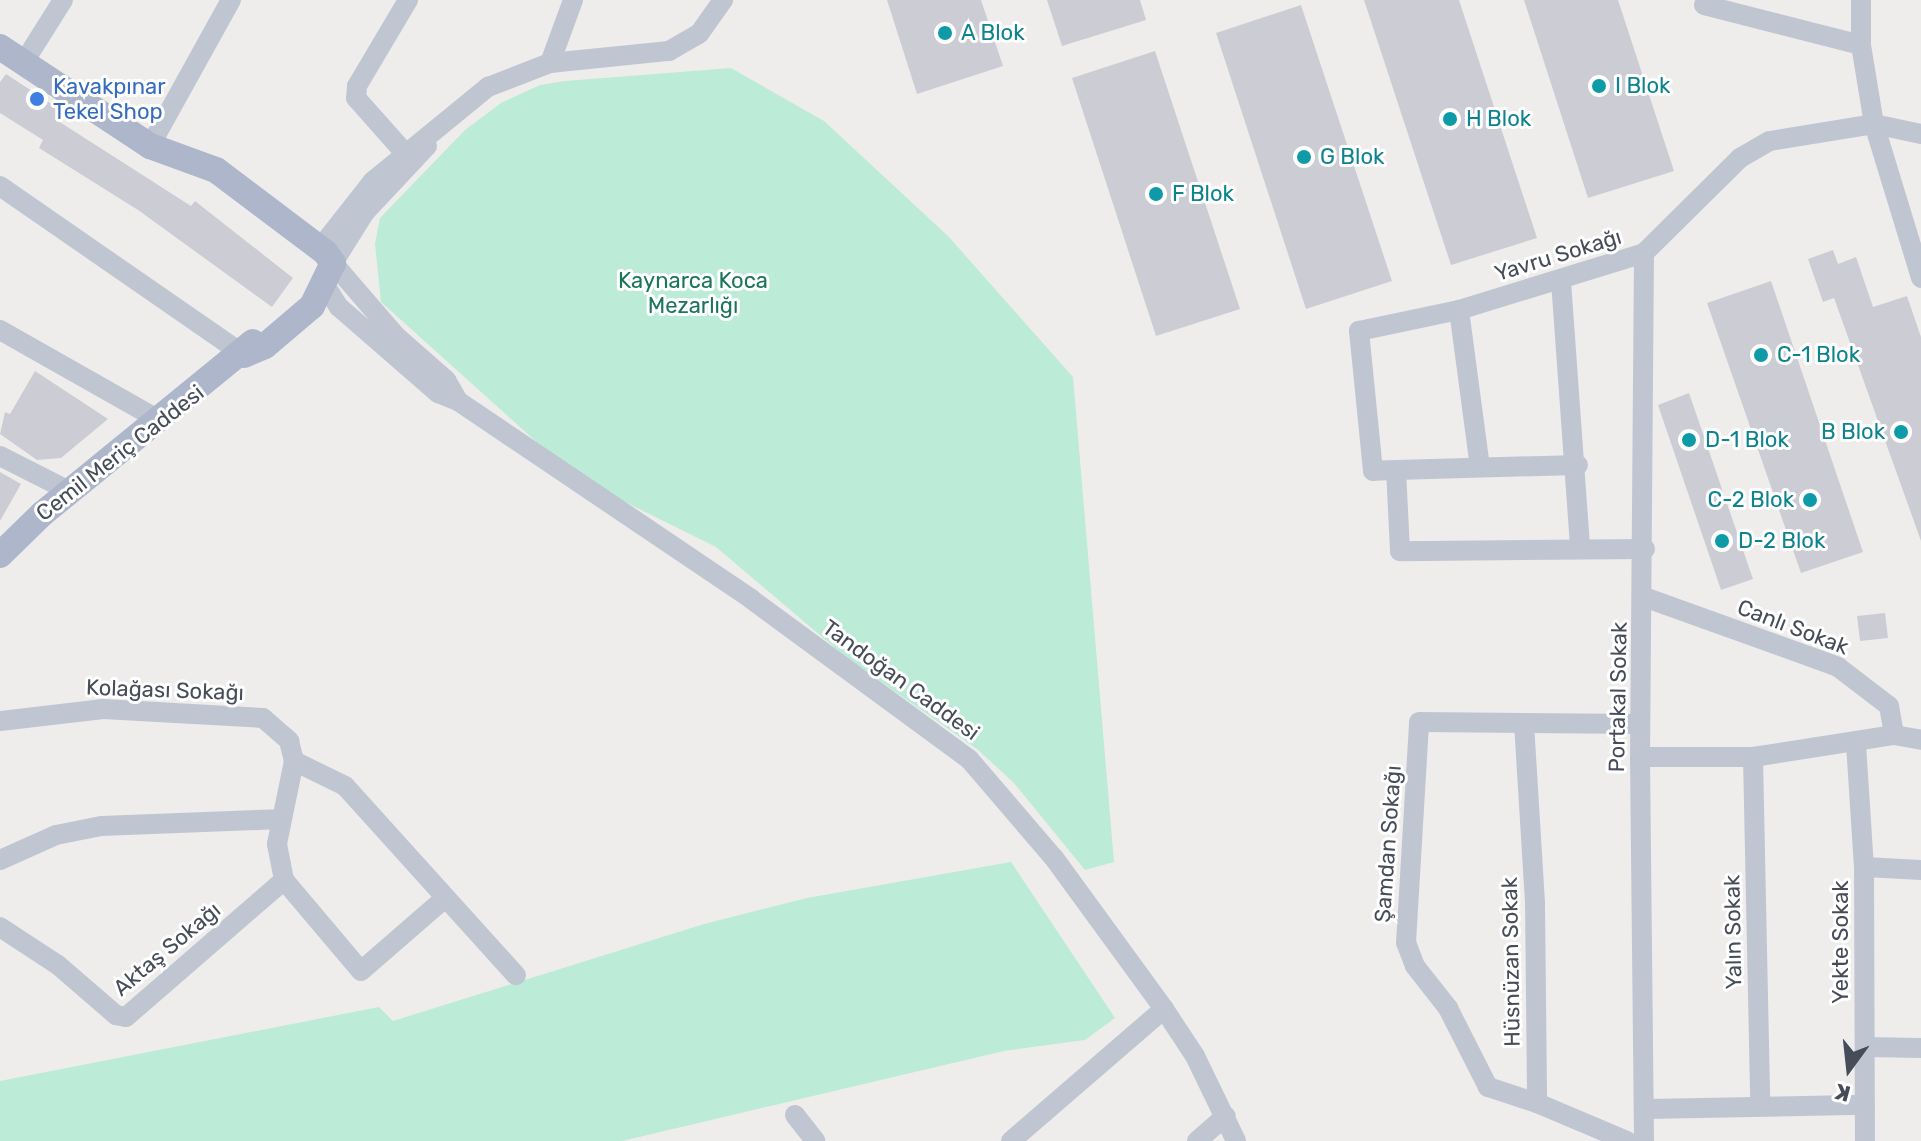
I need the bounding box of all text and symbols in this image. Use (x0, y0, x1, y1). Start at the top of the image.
place label: A Blok (961, 20, 1025, 46)
marker: A Blok (936, 24, 954, 42)
place label: Kavakpınar Tekel Shop (53, 73, 166, 124)
place label: I Blok (1615, 73, 1670, 99)
marker: I Blok (1590, 77, 1608, 95)
marker: Kavakpınar Tekel Shop (28, 90, 46, 108)
place label: H Blok (1466, 106, 1531, 132)
marker: H Blok (1441, 110, 1459, 128)
place label: G Blok (1320, 144, 1384, 170)
marker: G Blok (1295, 148, 1313, 166)
place label: F Blok (1172, 181, 1234, 207)
marker: F Blok (1147, 185, 1165, 203)
street label: Yavru Sokağı (1491, 223, 1625, 287)
park label: Kaynarca Koca Mezarlığı (618, 267, 768, 318)
place label: C-1 Blok (1777, 342, 1860, 368)
marker: C-1 Blok (1752, 346, 1770, 364)
street label: Cemil Meriç Caddesi (31, 379, 209, 527)
place label: B Blok (1821, 419, 1885, 445)
marker: B Blok (1892, 423, 1910, 441)
place label: D-1 Blok (1705, 427, 1789, 453)
marker: D-1 Blok (1680, 431, 1698, 449)
place label: C-2 Blok (1708, 487, 1794, 513)
marker: C-2 Blok (1801, 491, 1819, 509)
place label: D-2 Blok (1738, 528, 1825, 554)
marker: D-2 Blok (1713, 532, 1731, 550)
street label: Canlı Sokak (1734, 594, 1852, 660)
street label: Tandoğan Caddesi (817, 614, 985, 746)
street label: Portakal Sokak (1603, 621, 1633, 773)
street label: Kolağası Sokağı (86, 674, 244, 706)
street label: Şamdan Sokağı (1369, 765, 1407, 923)
street label: Yalın Sokak (1719, 875, 1747, 989)
street label: Hüsnüzan Sokak (1496, 877, 1526, 1047)
street label: Yekte Sokak (1828, 880, 1854, 1004)
street label: Aktaş Sokağı (108, 897, 226, 1001)
north arrow (1809, 1029, 1889, 1109)
text: K (1832, 1078, 1853, 1108)

